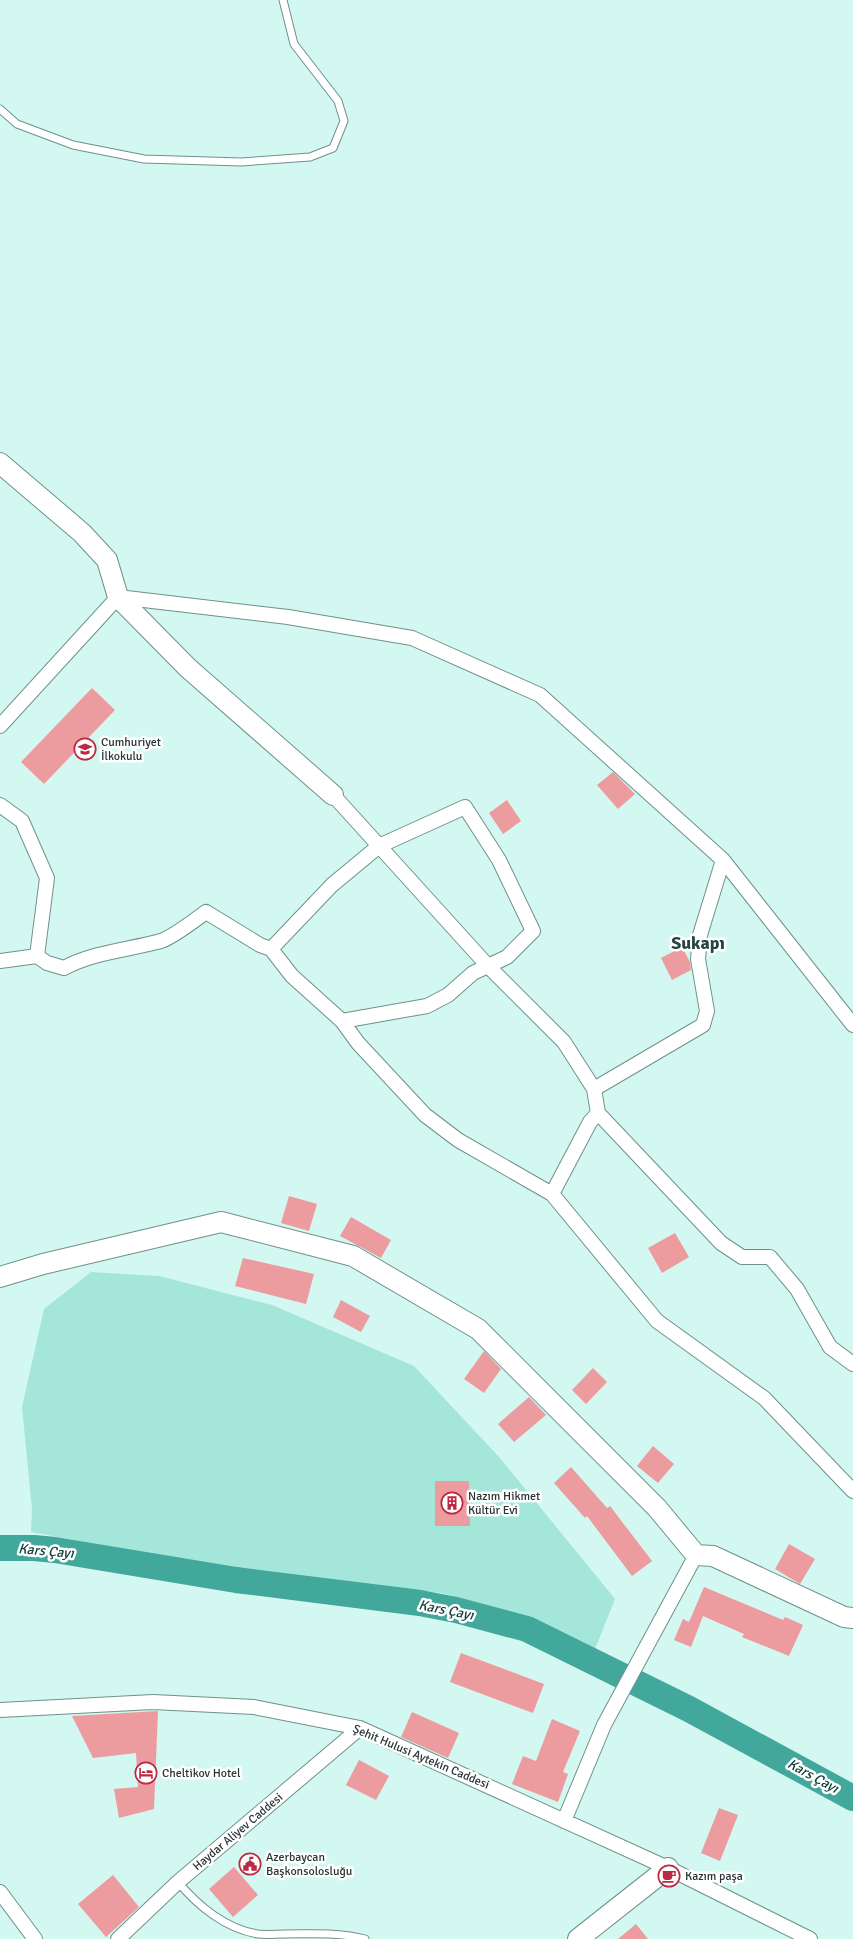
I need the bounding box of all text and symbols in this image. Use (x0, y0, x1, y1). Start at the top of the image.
place label: Cumhuriyet İlkokulu (101, 735, 161, 764)
school or university icon: Cumhuriyet İlkokulu (73, 737, 97, 761)
district label: Sukapı (671, 932, 725, 954)
place label: Nazım Hikmet Kültür Evi (468, 1489, 540, 1518)
building icon: Nazım Hikmet Kültür Evi (440, 1491, 464, 1515)
water label: Kars Çayı (18, 1540, 76, 1562)
water label: Kars Çayı (417, 1596, 476, 1624)
street label: Şehit Hulusi Aytekin Caddesi (350, 1721, 492, 1793)
water label: Kars Çayı (785, 1755, 842, 1797)
hotel icon: Cheltikov Hotel (134, 1761, 158, 1785)
place label: Cheltikov Hotel (162, 1766, 241, 1781)
street label: Haydar Aliyev Caddesi (190, 1790, 286, 1874)
place label: Azerbaycan Başkonsolosluğu (266, 1850, 352, 1879)
public building icon: Azerbaycan Başkonsolosluğu (238, 1852, 262, 1876)
cafe icon: Kazım paşa (657, 1864, 681, 1888)
place label: Kazım paşa (685, 1869, 743, 1884)

